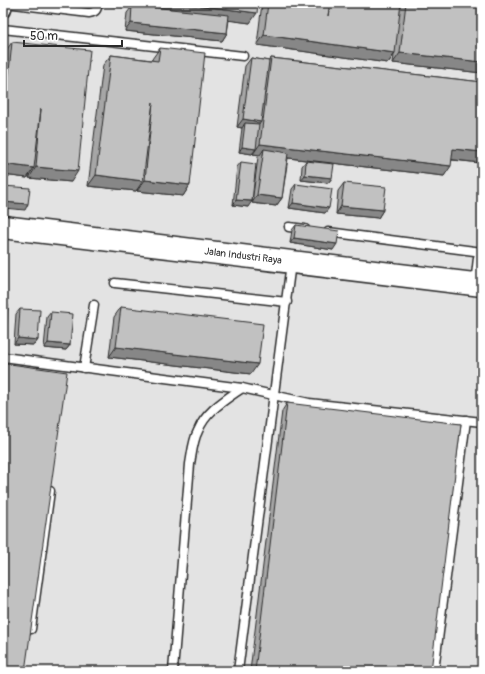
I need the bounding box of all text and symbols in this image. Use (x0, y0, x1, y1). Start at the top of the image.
scale bar (24, 22, 122, 48)
text: 50 m (30, 29, 58, 44)
street label: Jalan Industri Raya (204, 245, 283, 267)

